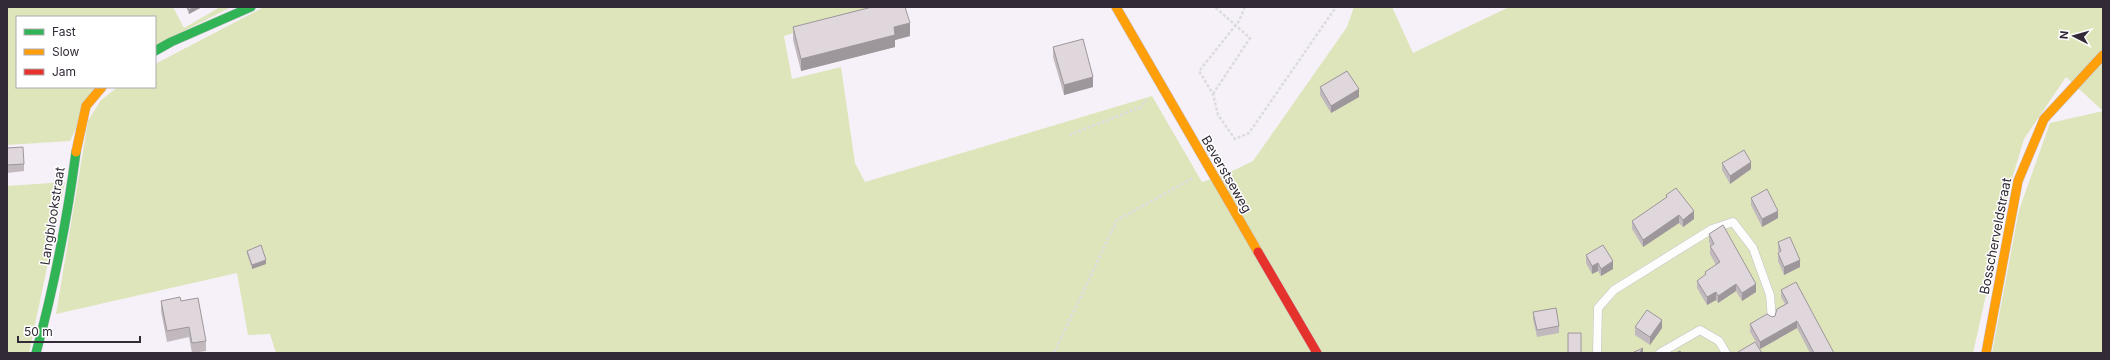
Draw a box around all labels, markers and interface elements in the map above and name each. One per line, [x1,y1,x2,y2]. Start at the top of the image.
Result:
legend [16,16,156,88]
north arrow [2054,16,2094,56]
text: Fast [52,24,76,39]
text: N [2057,30,2071,40]
text: Slow [52,44,80,59]
text: Jam [52,64,76,79]
street label: Beverstseweg [1198,133,1256,215]
street label: Langblookstraat [36,166,68,266]
street label: Bosscherveldstraat [1976,176,2014,296]
scale bar [18,318,140,344]
text: 50 m [24,324,53,339]

